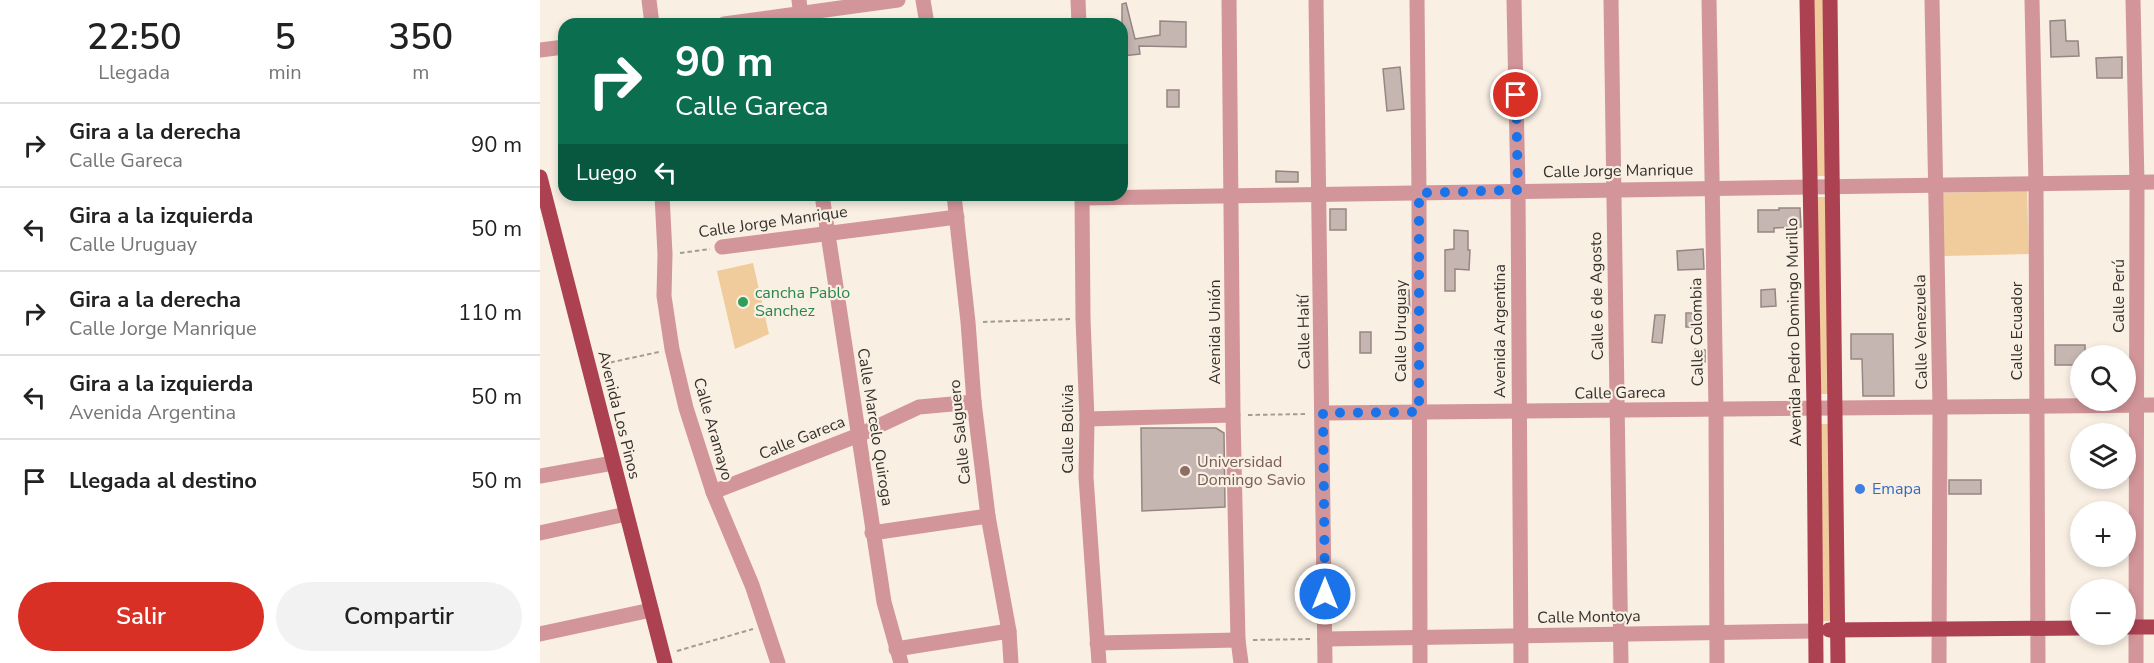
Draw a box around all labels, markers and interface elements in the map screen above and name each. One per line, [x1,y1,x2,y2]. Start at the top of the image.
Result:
text: 22:50 [87,13,182,62]
text: 5 [274,13,296,62]
text: 350 [388,13,453,62]
text: 90 m [675,34,774,91]
icon: right [576,42,654,120]
text: Llegada [98,59,170,86]
text: min [269,59,302,86]
text: m [412,59,429,86]
pin [1490,69,1541,120]
icon: arrive [1499,78,1532,111]
text: Calle Gareca [675,88,829,125]
text: Gira a la derecha [69,117,241,147]
icon: right [18,129,51,162]
text: 90 m [471,130,522,160]
text: Calle Gareca [69,147,183,174]
icon: left [649,156,682,189]
text: Luego [576,158,637,188]
street label: Calle Jorge Manrique [1543,159,1693,183]
text: Gira a la izquierda [69,201,253,231]
street label: Calle Jorge Manrique [697,201,849,243]
icon: left [18,213,51,246]
text: 50 m [471,214,522,244]
street label: Avenida Pedro Domingo Murillo [1781,217,1807,447]
text: Calle Uruguay [69,231,197,258]
street label: Calle 6 de Agosto [1585,231,1609,360]
street label: Calle Perú [2108,259,2130,333]
street label: Avenida Argentina [1489,264,1511,398]
street label: Calle Venezuela [1909,274,1933,390]
street label: Calle Colombia [1685,277,1709,387]
street label: Avenida Unión [1204,279,1226,385]
street label: Calle Uruguay [1390,279,1412,382]
street label: Calle Ecuador [2006,281,2028,381]
place label: cancha Pablo Sanchez [755,282,850,322]
text: Gira a la derecha [69,285,241,315]
street label: Calle Haití [1292,293,1316,370]
marker: cancha Pablo Sanchez [736,295,750,309]
icon: right [18,297,51,330]
text: 110 m [458,298,522,328]
text: Calle Jorge Manrique [69,315,257,342]
map controls [2070,345,2136,645]
button: search [2070,345,2136,411]
street label: Calle Marcelo Quiroga [852,346,898,508]
street label: Avenida Los Pinos [592,349,646,481]
text: Gira a la izquierda [69,369,253,399]
street label: Calle Aramayo [688,375,738,483]
street label: Calle Salguero [944,378,976,486]
icon: left [18,381,51,414]
street label: Calle Gareca [1574,381,1666,405]
text: 50 m [471,382,522,412]
street label: Calle Bolivia [1057,384,1079,474]
text: Avenida Argentina [69,399,236,426]
street label: Calle Gareca [756,411,848,465]
button: layers [2070,423,2136,489]
place label: Universidad Domingo Savio [1197,451,1306,491]
marker: Universidad Domingo Savio [1178,464,1192,478]
icon: arrive [18,465,51,498]
text: Llegada al destino [69,466,257,496]
text: 50 m [471,466,522,496]
place label: Emapa [1872,478,1921,500]
marker: Emapa [1853,482,1867,496]
button: + [2070,501,2136,567]
position arrow [1293,562,1357,626]
button: − [2070,579,2136,645]
button: Salir [18,582,264,651]
button: Compartir [276,582,522,651]
street label: Calle Montoya [1537,605,1641,629]

